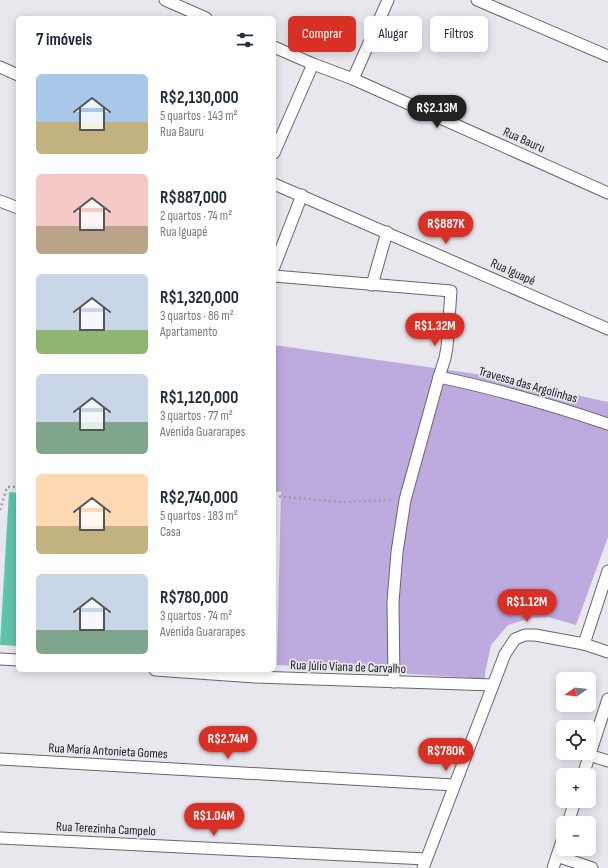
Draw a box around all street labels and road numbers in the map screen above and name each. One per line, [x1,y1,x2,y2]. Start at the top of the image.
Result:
street label: Rua Bauru [501,124,547,156]
street label: Rua Iguapé [488,255,538,289]
street label: Travessa das Argolinhas [477,363,579,407]
street label: Rua Júlio Viana de Carvalho [290,657,406,677]
street label: Rua Maria Antonieta Gomes [48,740,168,762]
street label: Rua Terezinha Campelo [56,818,156,840]

